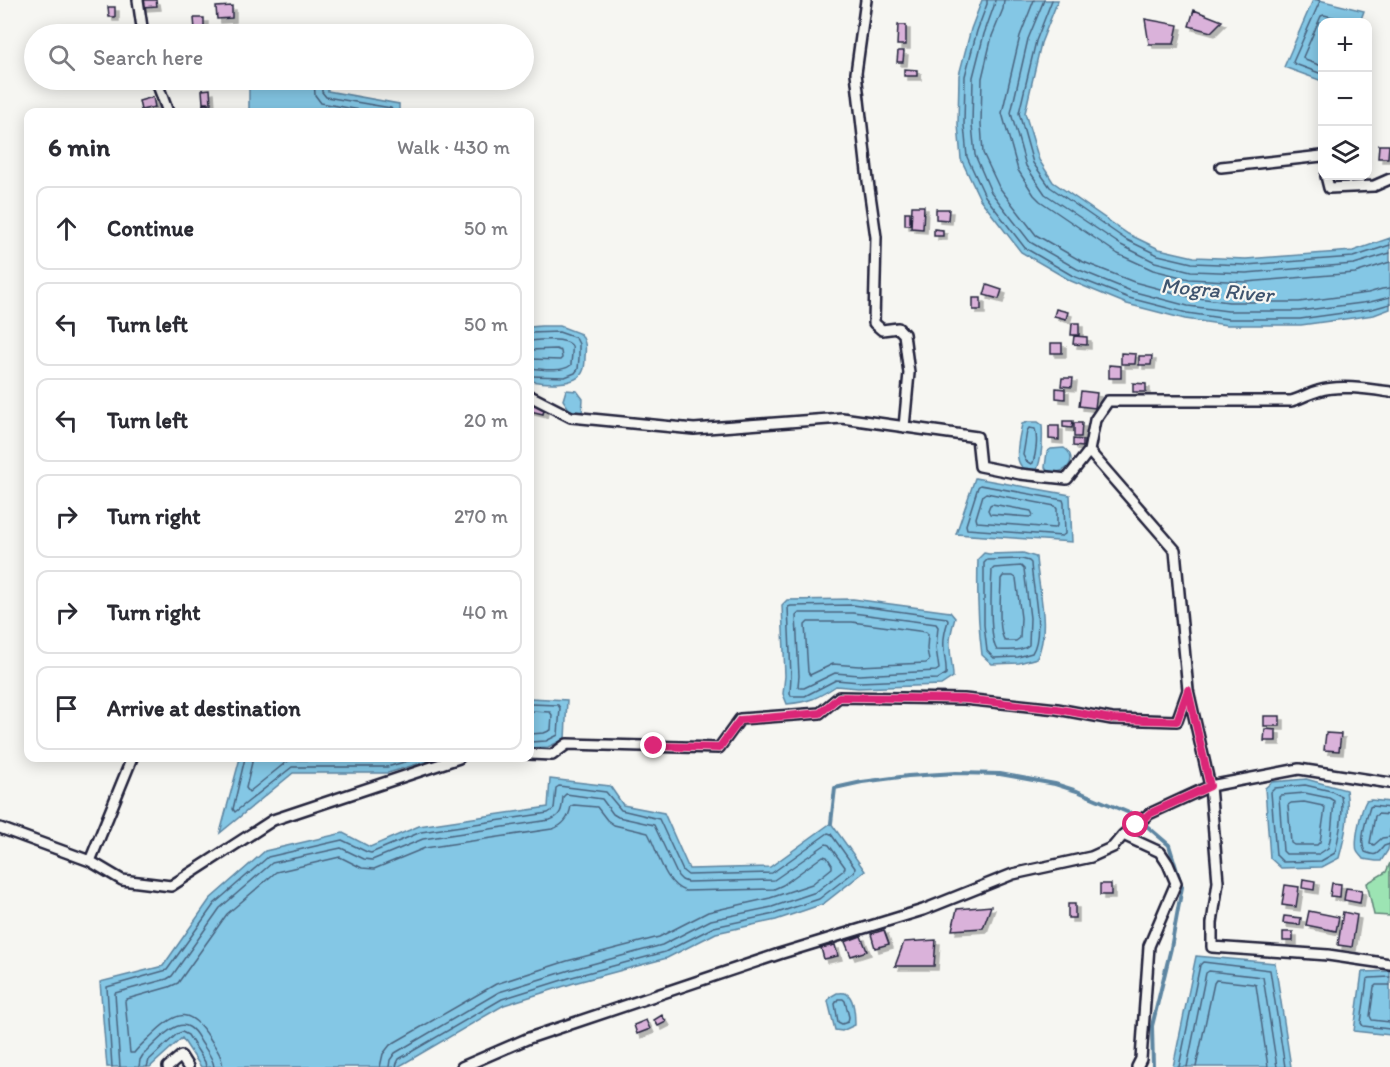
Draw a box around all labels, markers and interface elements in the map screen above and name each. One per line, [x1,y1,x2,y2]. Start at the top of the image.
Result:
map controls [1318,18,1372,180]
button: + [1318,18,1372,72]
search box [24,24,534,90]
icon: search [45,41,78,74]
text: Search here [93,44,203,71]
button: − [1318,72,1372,126]
button: layers [1318,126,1372,180]
text: 6 min [48,131,110,163]
text: Walk · 430 m [397,135,510,159]
icon: ahead [50,212,83,245]
text: Continue [107,215,194,242]
text: 50 m [464,216,508,240]
water label: Mogra River [1160,272,1276,309]
icon: left [50,308,83,341]
text: Turn left [107,311,188,338]
text: 50 m [464,312,508,336]
icon: left [50,404,83,437]
text: Turn left [107,407,188,434]
text: 20 m [464,408,508,432]
icon: right [50,500,83,533]
text: Turn right [107,503,201,530]
text: 270 m [454,504,508,528]
icon: right [50,596,83,629]
text: Turn right [107,599,201,626]
text: 40 m [462,600,508,624]
icon: arrive [50,692,83,725]
text: Arrive at destination [107,695,301,722]
route end [640,732,666,758]
route start [1122,811,1148,837]

